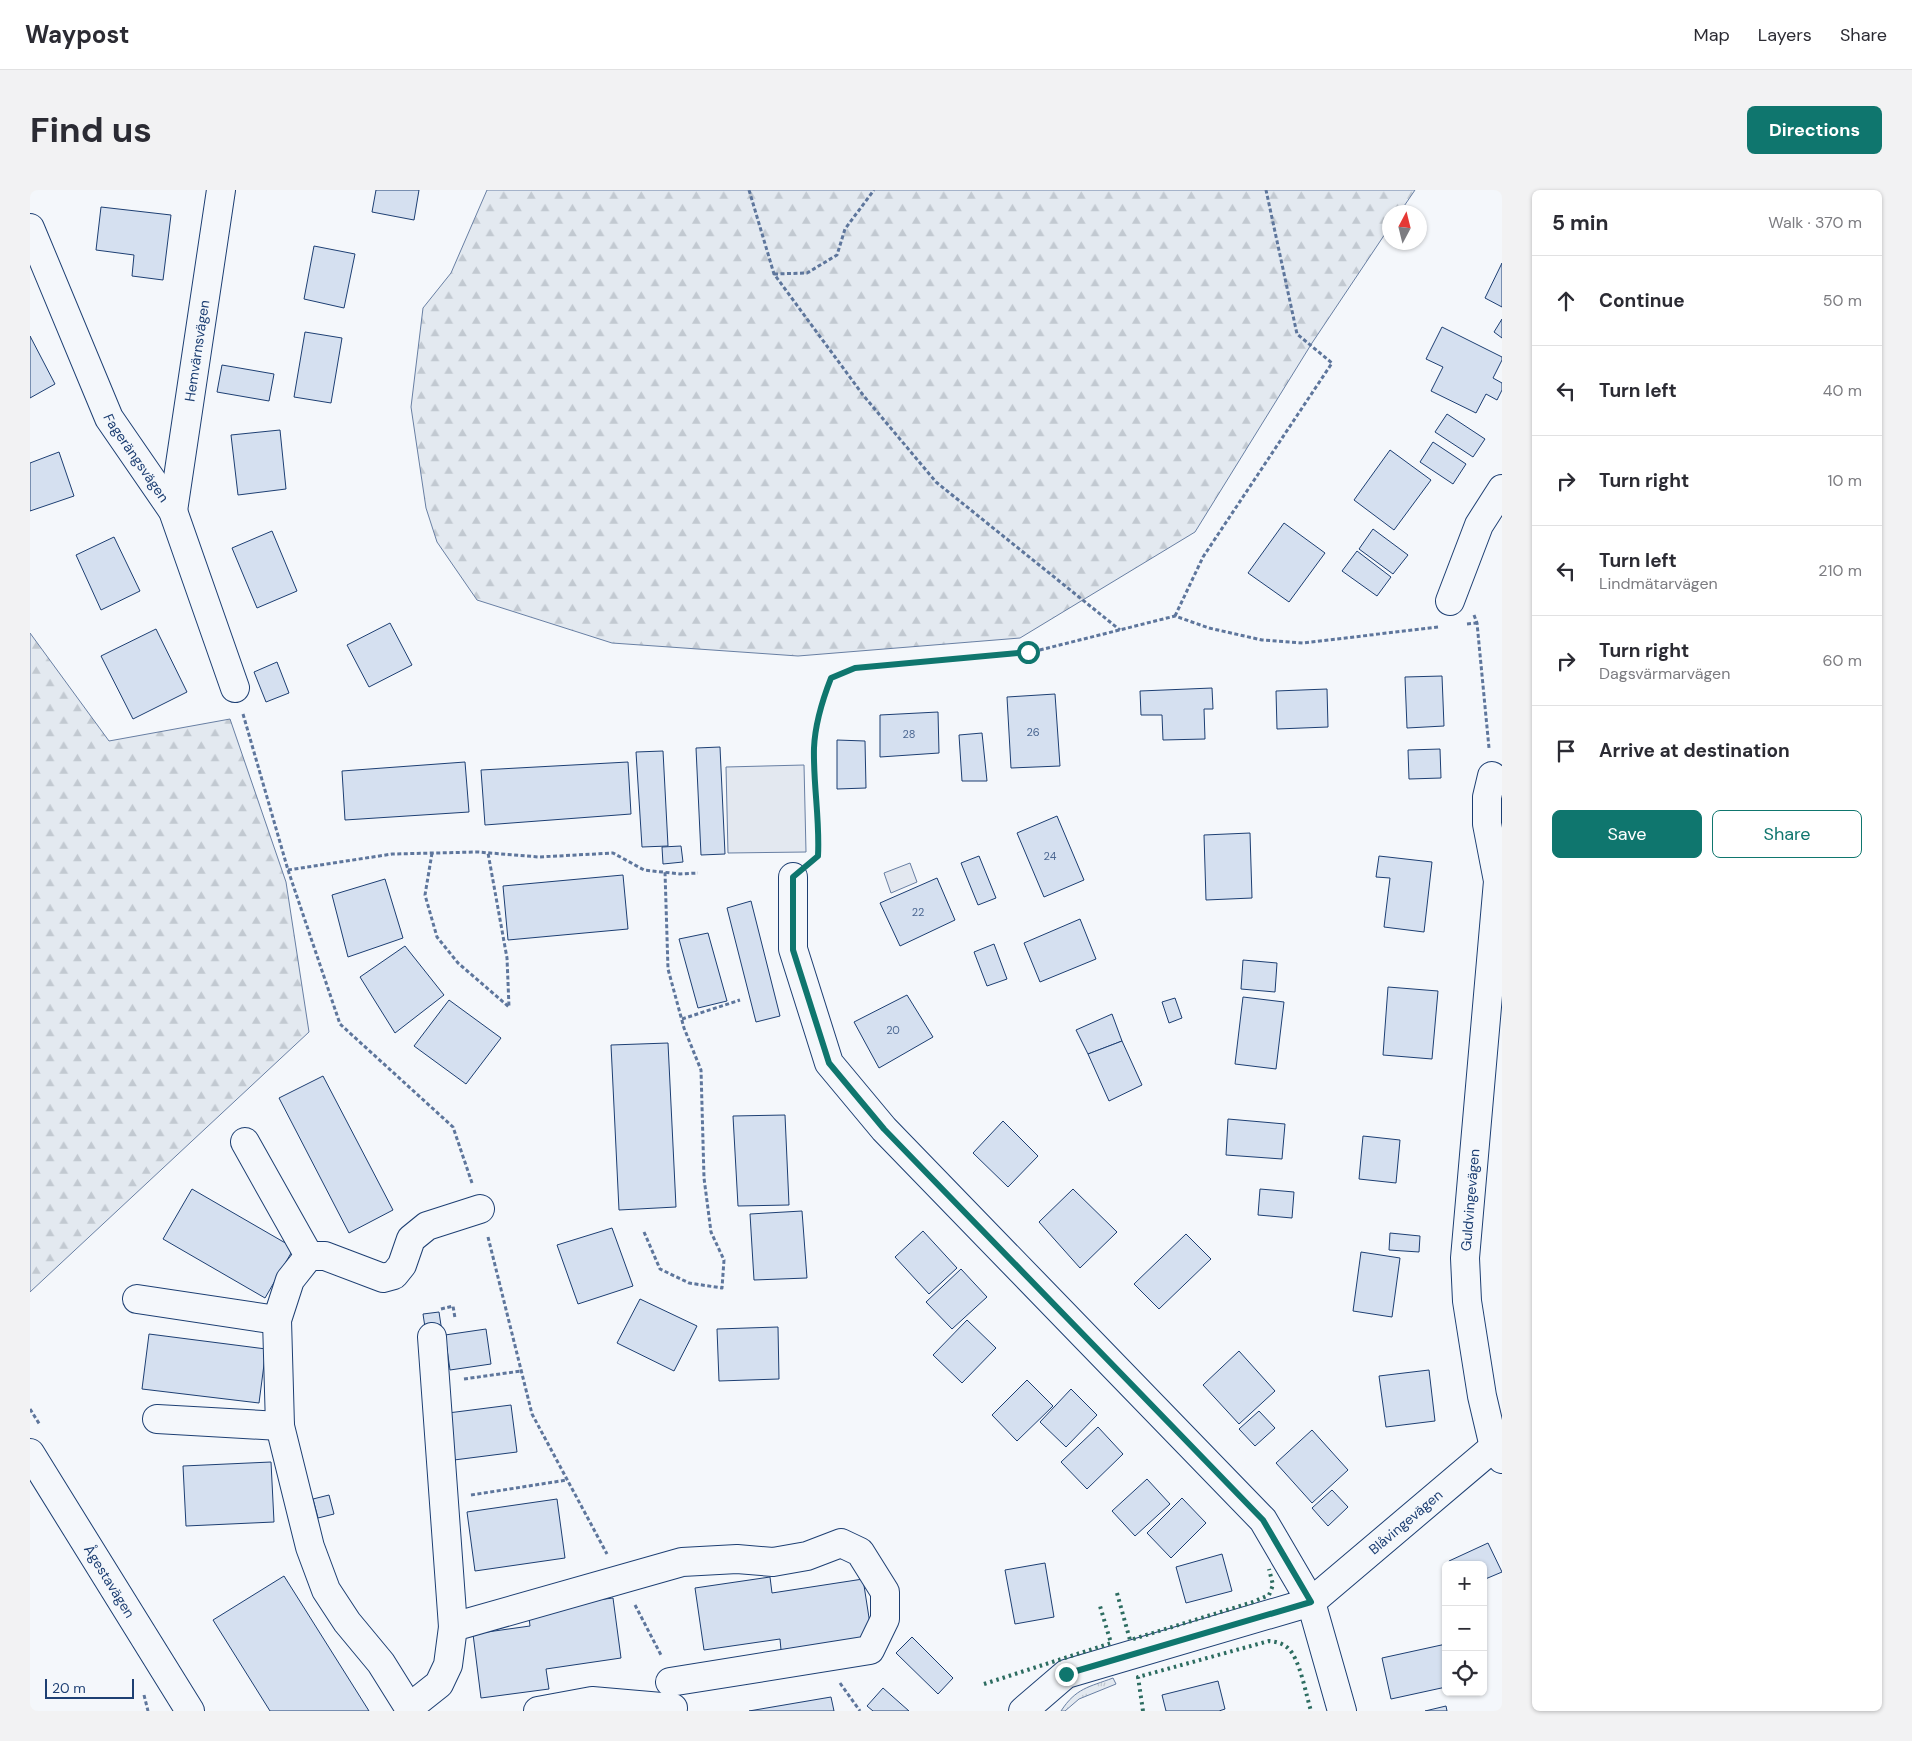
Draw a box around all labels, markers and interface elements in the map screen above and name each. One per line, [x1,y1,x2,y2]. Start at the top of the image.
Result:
text: Waypost [25,19,129,50]
text: Map [1694,23,1730,47]
text: Layers [1758,23,1812,47]
text: Share [1840,23,1887,47]
button: Directions [1747,106,1882,154]
text: Find us [30,107,152,153]
north arrow [1382,205,1427,250]
text: 5 min [1552,209,1608,237]
text: Walk · 370 m [1768,212,1862,233]
icon: ahead [1552,287,1580,315]
text: Continue [1599,288,1685,313]
text: 50 m [1823,290,1862,311]
street label: Hemvärnsvägen [180,299,213,403]
icon: left [1552,377,1580,405]
text: Turn left [1599,378,1677,403]
text: 40 m [1823,380,1862,401]
street label: Fagerängsvägen [99,411,173,506]
icon: right [1552,467,1580,495]
text: Turn right [1599,468,1689,493]
text: 10 m [1828,470,1862,491]
text: Turn left [1599,548,1677,573]
icon: left [1552,557,1580,585]
text: 210 m [1818,560,1862,581]
text: Lindmätarvägen [1599,573,1718,594]
text: Turn right [1599,638,1689,663]
route start [1017,641,1040,664]
icon: right [1552,647,1580,675]
text: 60 m [1822,650,1862,671]
text: Dagsvärmarvägen [1599,663,1730,684]
house number: 26 [1026,725,1040,739]
house number: 28 [903,727,915,741]
icon: arrive [1552,737,1580,765]
text: Arrive at destination [1599,738,1790,763]
button: Save [1552,810,1702,858]
button: Share [1712,810,1862,858]
house number: 24 [1044,849,1057,863]
house number: 22 [912,905,924,919]
house number: 20 [886,1023,900,1037]
street label: Guldvingevägen [1457,1148,1483,1252]
street label: Blåvingevägen [1365,1486,1446,1558]
street label: Ågestavägen [80,1541,139,1621]
map controls [1442,1561,1487,1696]
button: + [1442,1561,1487,1606]
button: − [1442,1606,1487,1651]
button: locate [1442,1651,1487,1696]
route end [1055,1663,1078,1686]
scale bar [45,1676,134,1699]
text: 20 m [52,1679,86,1697]

